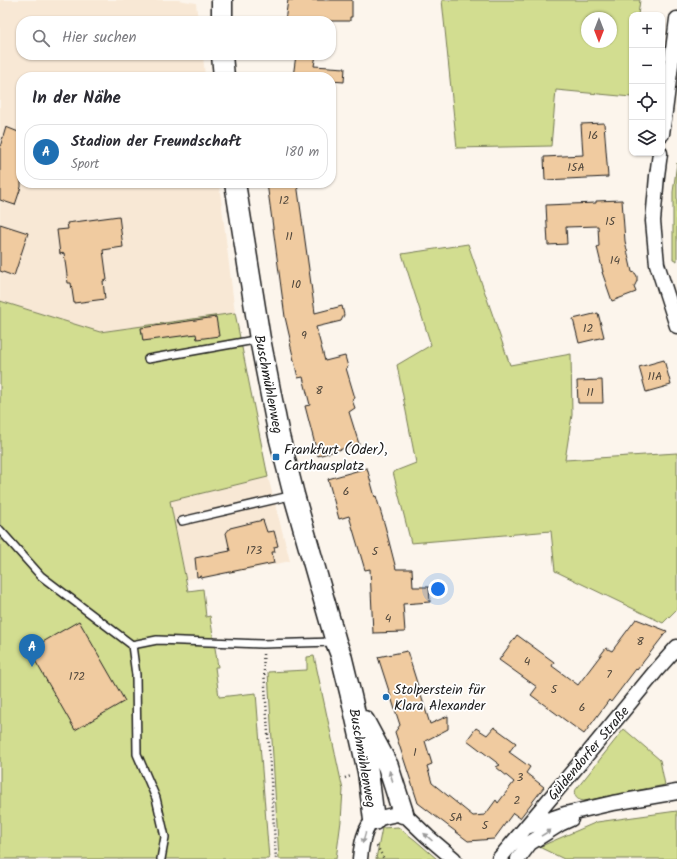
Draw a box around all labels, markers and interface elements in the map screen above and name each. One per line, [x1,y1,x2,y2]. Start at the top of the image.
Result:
north arrow [581,12,617,48]
map controls [629,12,665,156]
button: + [629,12,665,48]
search box [16,16,336,60]
text: Hier suchen [62,26,136,50]
icon: search [30,27,52,49]
button: − [629,48,665,84]
button: locate [629,84,665,120]
text: In der Nähe [32,85,121,112]
button: layers [629,120,665,156]
house number: 16 [588,126,598,145]
text: Stadion der Freundschaft [71,130,242,154]
text: A [42,142,50,163]
text: 180 m [285,142,319,163]
text: Sport [71,154,99,175]
house number: 15A [567,158,585,177]
house number: 12 [279,191,289,210]
house number: 15 [605,212,617,231]
house number: 11 [285,227,293,246]
house number: 14 [610,251,621,270]
house number: 10 [291,275,301,294]
house number: 12 [583,319,593,338]
house number: 9 [301,326,307,345]
street label: Buschmühlenweg [248,333,288,436]
house number: 11A [648,367,662,386]
house number: 8 [315,381,323,400]
house number: 11 [586,383,594,402]
place label: Frankfurt (Oder), Carthausplatz [284,439,388,477]
marker: Frankfurt (Oder), Carthausplatz [271,452,281,462]
house number: 6 [343,482,349,501]
house number: 173 [246,541,262,560]
house number: 5 [372,542,380,561]
your location [428,579,448,599]
house number: 4 [385,609,392,628]
house number: 8 [636,632,644,651]
pin: A [19,634,45,667]
house number: 4 [524,652,531,671]
house number: 7 [606,665,612,684]
house number: 172 [69,667,85,686]
place label: Stolperstein für Klara Alexander [394,679,487,717]
house number: 5 [551,680,559,699]
marker: Stolperstein für Klara Alexander [381,692,391,702]
house number: 6 [579,698,585,717]
street label: Güldendorfer Straße [542,701,635,806]
street label: Buschmühlenweg [342,707,382,809]
house number: 1 [413,743,417,762]
house number: 3 [517,768,524,787]
one-way arrow [388,770,394,782]
house number: 2 [514,791,521,810]
house number: 5A [449,808,463,827]
house number: 5 [482,816,490,835]
one-way arrow [541,829,551,837]
one-way arrow [423,832,433,841]
one-way arrow [361,833,367,845]

